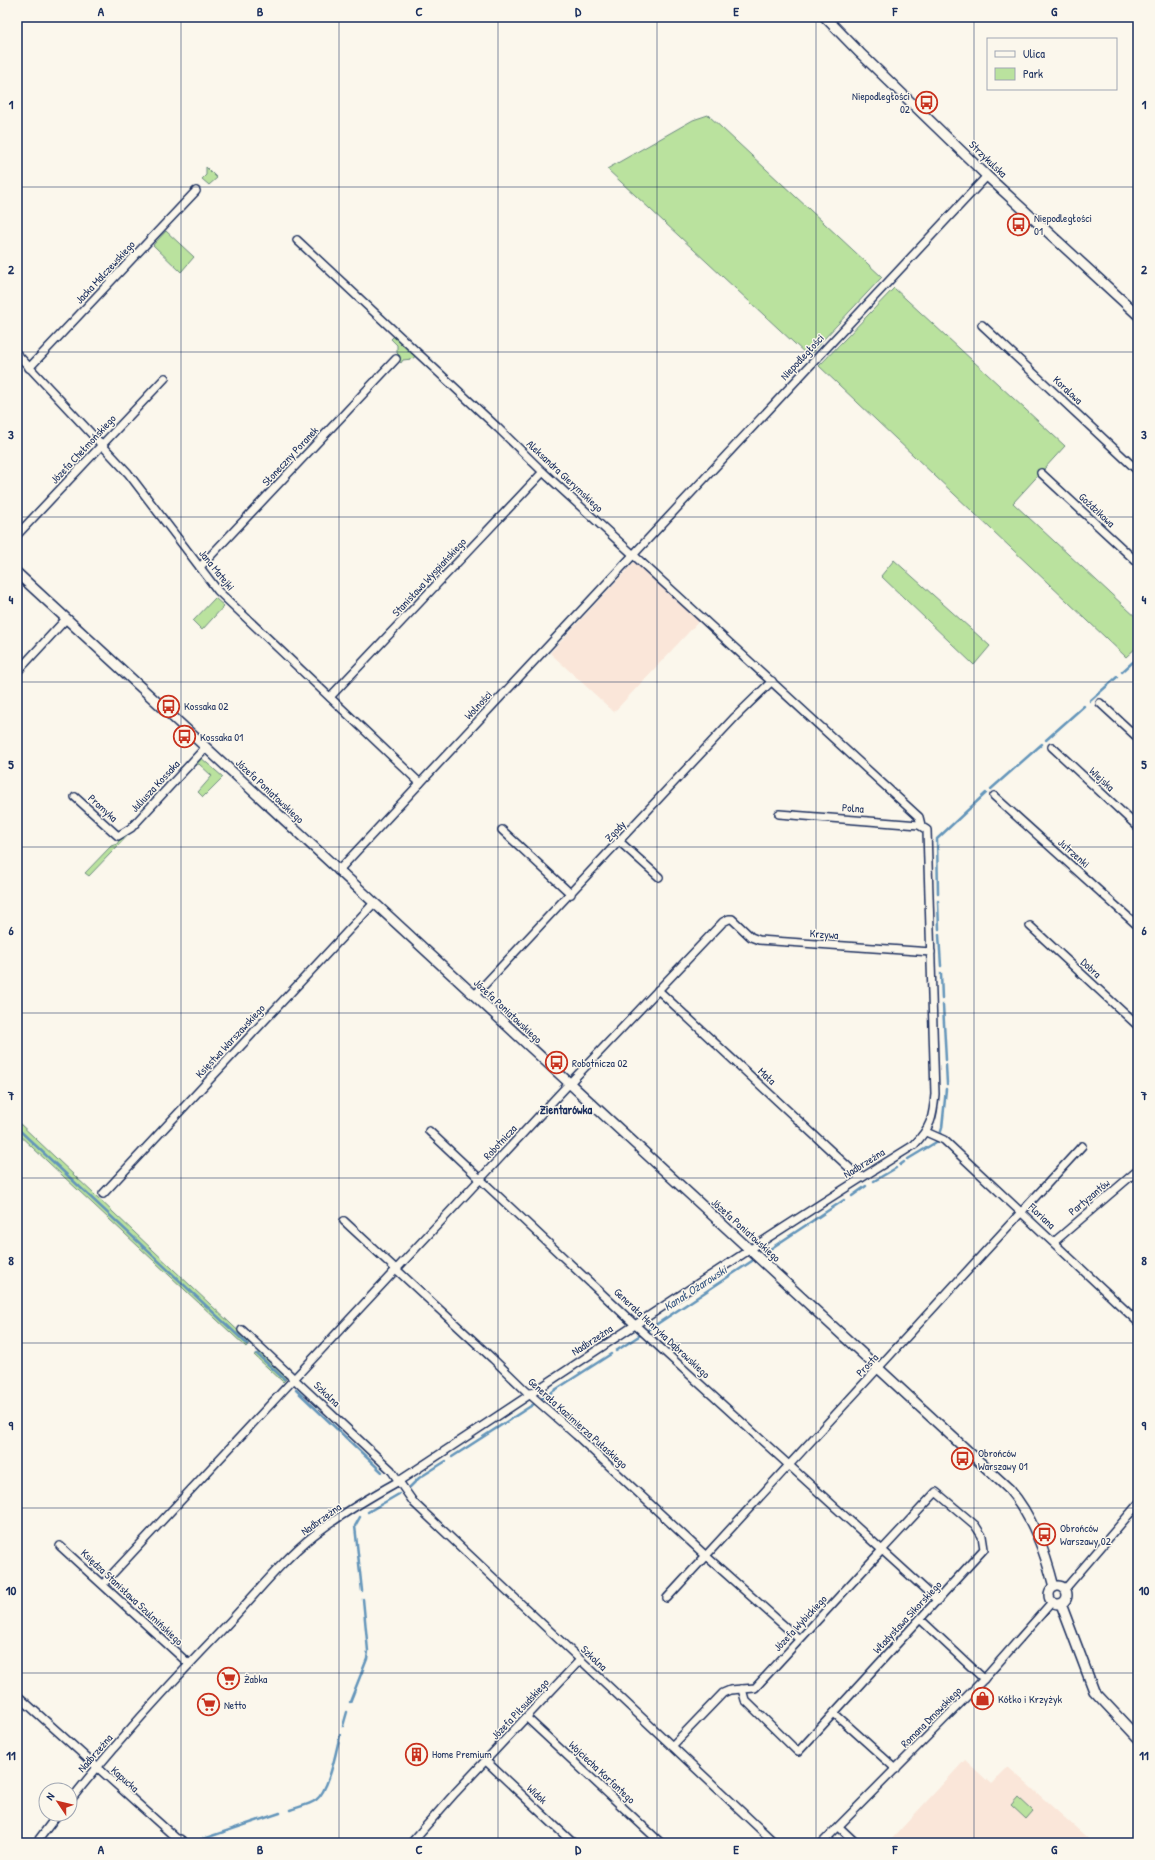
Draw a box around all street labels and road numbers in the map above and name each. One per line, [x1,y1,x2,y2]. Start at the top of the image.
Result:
street label: Strzykulska [966,137,1010,181]
street label: Jacka Malczewskiego [72,237,138,306]
street label: Niepodległości [777,331,827,383]
street label: Koralowa [1050,373,1086,408]
street label: Józefa Chełmońskiego [47,411,119,486]
street label: Słoneczny Poranek [259,423,321,489]
street label: Aleksandra Gierymskiego [524,437,607,515]
street label: Goździkowa [1076,490,1118,531]
street label: Stanisława Wyspiańskiego [389,534,469,619]
street label: Jana Matejki [196,547,238,593]
street label: Wolności [461,688,495,722]
street label: Józefa Poniatowskiego [233,756,307,827]
street label: Juliusza Kossaka [127,757,183,815]
street label: Wiejska [1087,764,1118,795]
street label: Promyka [85,791,121,825]
street label: Polna [842,800,865,816]
street label: Zgody [602,817,628,844]
street label: Jutrzenki [1055,835,1093,871]
street label: Krzywa [809,926,840,942]
street label: Dobra [1078,955,1105,981]
street label: Józefa Poniatowskiego [471,976,545,1047]
street label: Księstwa Warszawskiego [192,1001,268,1081]
street label: Mała [755,1064,779,1088]
street label: Robotnicza [480,1121,520,1162]
street label: Nadbrzeżna [841,1144,888,1181]
street label: Partyzantów [1066,1176,1112,1218]
street label: Józefa Poniatowskiego [709,1195,784,1265]
street label: Floriana [1025,1199,1059,1232]
street label: Generała Henryka Dąbrowskiego [611,1285,713,1382]
street label: Nadbrzeżna [569,1321,616,1358]
street label: Prosta [853,1350,882,1379]
street label: Generała Kazimierza Pułaskiego [525,1375,631,1472]
street label: Szkolna [311,1378,344,1410]
street label: Nadbrzeżna [298,1499,344,1538]
street label: Księdza Stanisława Szulmińskiego [78,1546,187,1648]
street label: Władysława Sikorskiego [870,1577,945,1656]
street label: Józefa Wybickiego [770,1592,830,1654]
street label: Szkolna [578,1642,611,1674]
street label: Józefa Piłsudskiego [488,1675,552,1742]
street label: Romana Dmowskiego [898,1683,965,1750]
street label: Nadbrzeżna [75,1730,116,1775]
street label: Wojciecha Korfantego [566,1738,639,1807]
street label: Kapucka [108,1763,142,1795]
street label: Widok [524,1781,550,1807]

